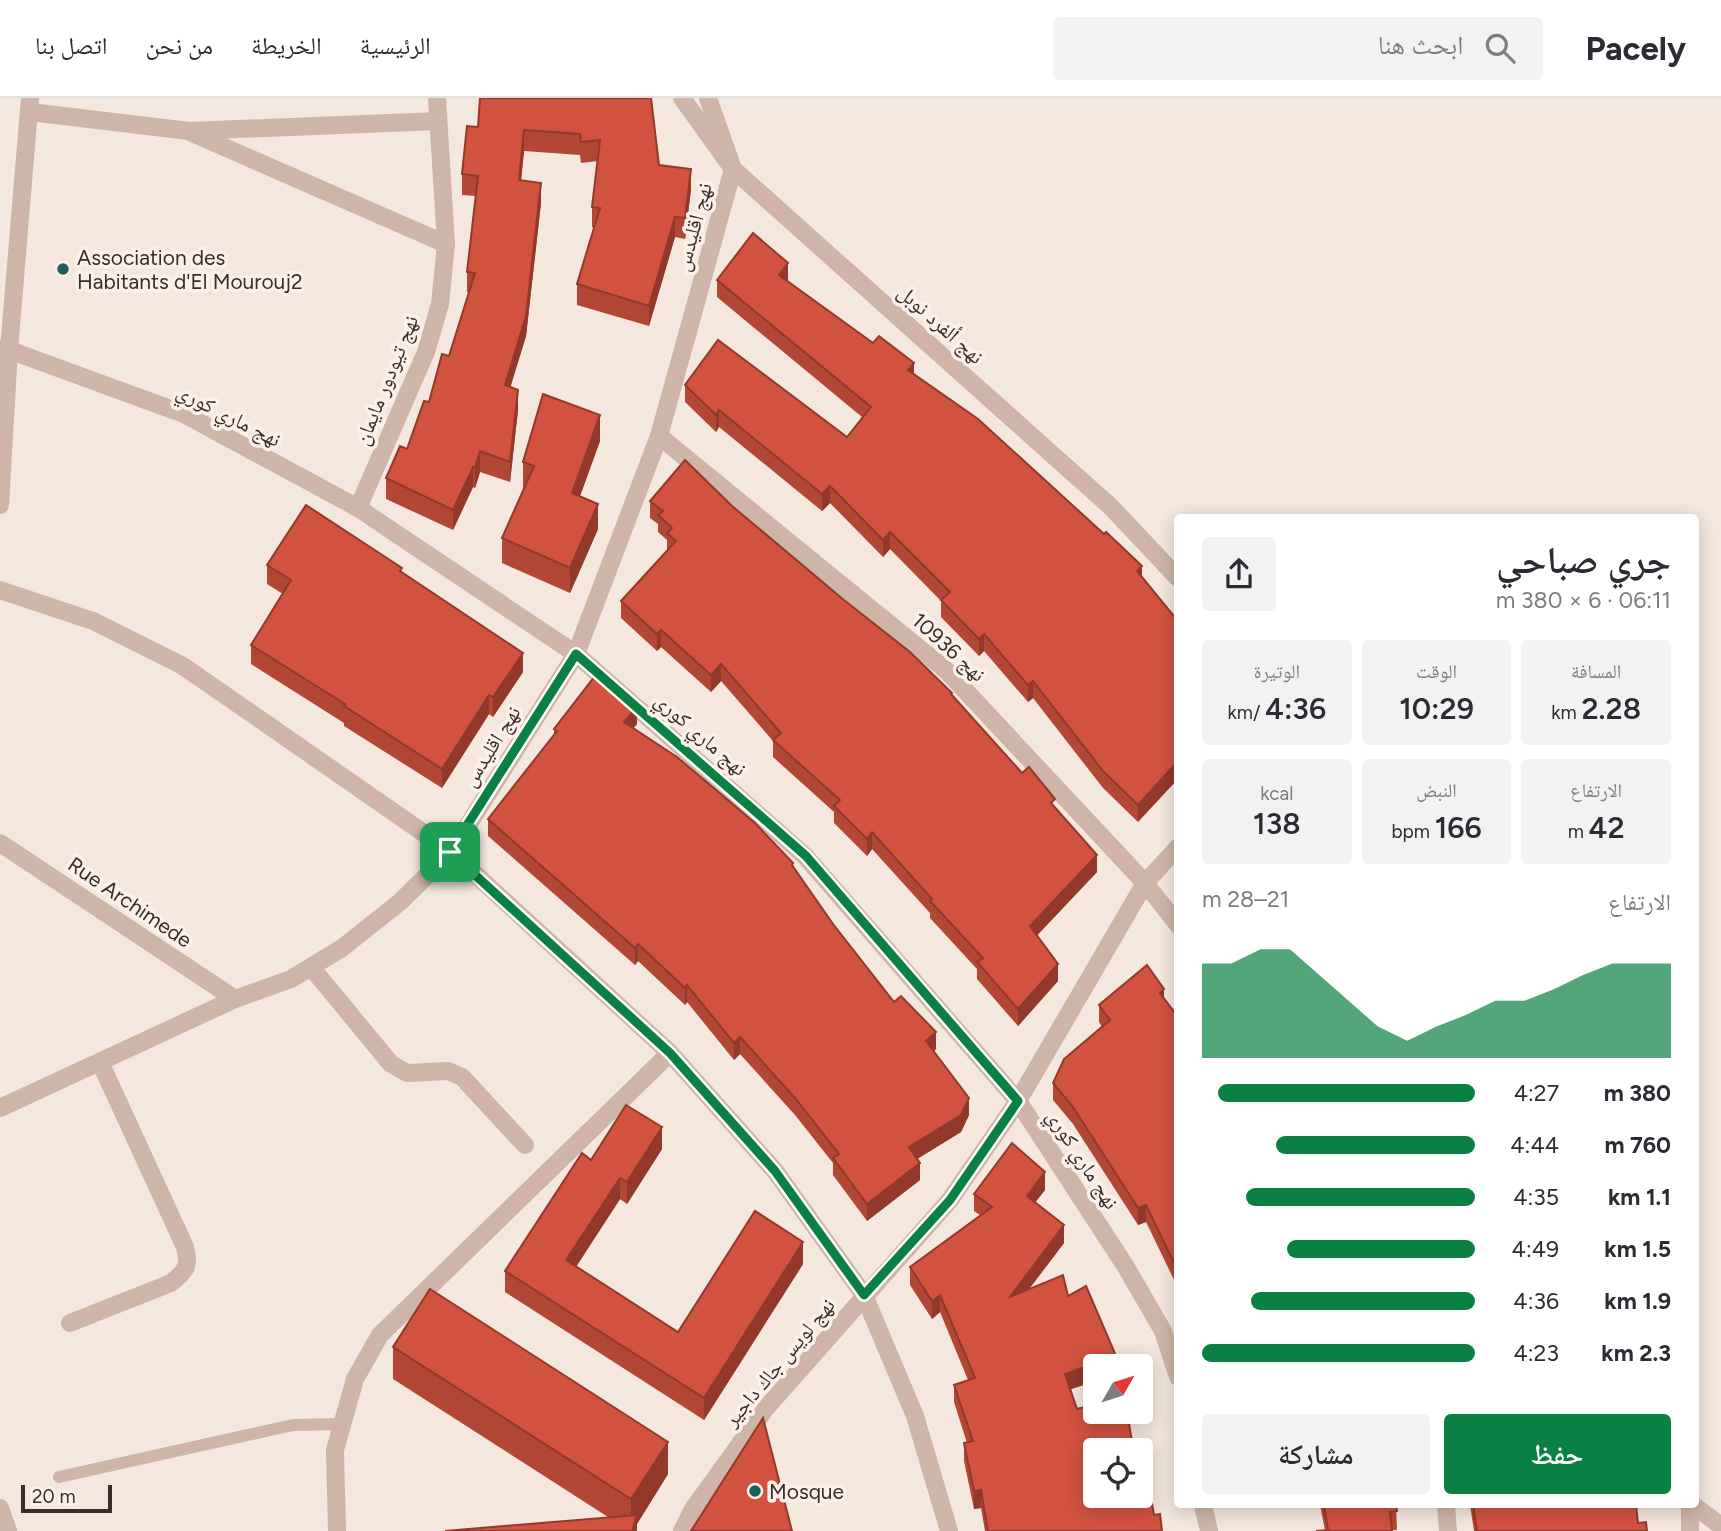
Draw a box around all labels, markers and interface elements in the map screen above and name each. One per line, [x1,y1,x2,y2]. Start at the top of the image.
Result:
search box [1053,17,1543,80]
text: ابحث هنا [1378,29,1463,61]
icon: search [1481,29,1519,67]
text: Pacely [1585,29,1686,68]
text: اتصل بنا [35,31,107,60]
text: من نحن [145,31,213,60]
text: الخريطة [251,31,322,60]
text: الرئيسية [360,31,431,60]
street label: نهج اقليدس [669,180,718,274]
place label: Association des Habitants d'El Mourouj2 [77,245,303,294]
marker: Association des Habitants d'El Mourouj2 [55,261,71,277]
street label: نهج ألفرد نوبل [892,279,989,370]
street label: نهج تيودور مايمان [349,311,424,449]
street label: نهج ماري كوري [171,378,285,456]
button: share [1202,537,1276,611]
text: جري صباحي [1496,537,1671,583]
text: 06:11 · 6 × 380 m [1496,586,1671,614]
street label: نهج 10936 [906,608,991,687]
text: الوتيرة [1254,660,1300,683]
text: الوقت [1416,660,1457,683]
text: المسافة [1571,660,1621,683]
street label: نهج ماري كوري [647,687,752,784]
text: 4:36 [1265,690,1326,727]
text: 10:29 [1399,690,1474,727]
text: 2.28 [1581,690,1641,727]
street label: نهج اقليدس [456,701,526,792]
text: /km [1228,701,1265,724]
text: km [1551,701,1581,724]
text: النبض [1416,779,1457,802]
text: الارتفاع [1570,779,1622,802]
text: kcal [1260,782,1293,805]
text: 138 [1253,805,1301,842]
text: 166 [1435,809,1482,846]
text: 42 [1589,809,1625,846]
text: bpm [1391,820,1435,843]
text: m [1568,820,1589,843]
pin [420,822,480,882]
icon: arrive [431,833,469,871]
street label: Rue Archimede [63,851,197,953]
text: 21–28 m [1202,885,1289,913]
text: الارتفاع [1608,888,1671,916]
text: 4:27 [1514,1079,1559,1107]
text: 380 m [1604,1079,1671,1107]
street label: نهج ماري كوري [1038,1104,1124,1216]
text: 4:44 [1510,1131,1559,1159]
text: 760 m [1604,1131,1671,1159]
text: 4:35 [1513,1183,1559,1211]
text: 1.1 km [1608,1183,1671,1211]
text: 4:49 [1512,1235,1559,1263]
text: 1.5 km [1604,1235,1671,1263]
text: 4:36 [1513,1287,1559,1315]
text: 1.9 km [1604,1287,1671,1315]
street label: نهج لويس جاك داجير [717,1293,841,1433]
text: 4:23 [1514,1339,1559,1367]
text: 2.3 km [1601,1339,1671,1367]
north arrow [1083,1354,1153,1424]
map controls [1083,1354,1153,1508]
button: مشاركة [1202,1414,1430,1494]
button: حفظ [1444,1414,1671,1494]
button: locate [1083,1438,1153,1508]
place label: Mosque [769,1479,844,1504]
scale bar [21,1482,112,1514]
marker: Mosque [747,1483,763,1499]
text: 20 m [32,1485,76,1508]

